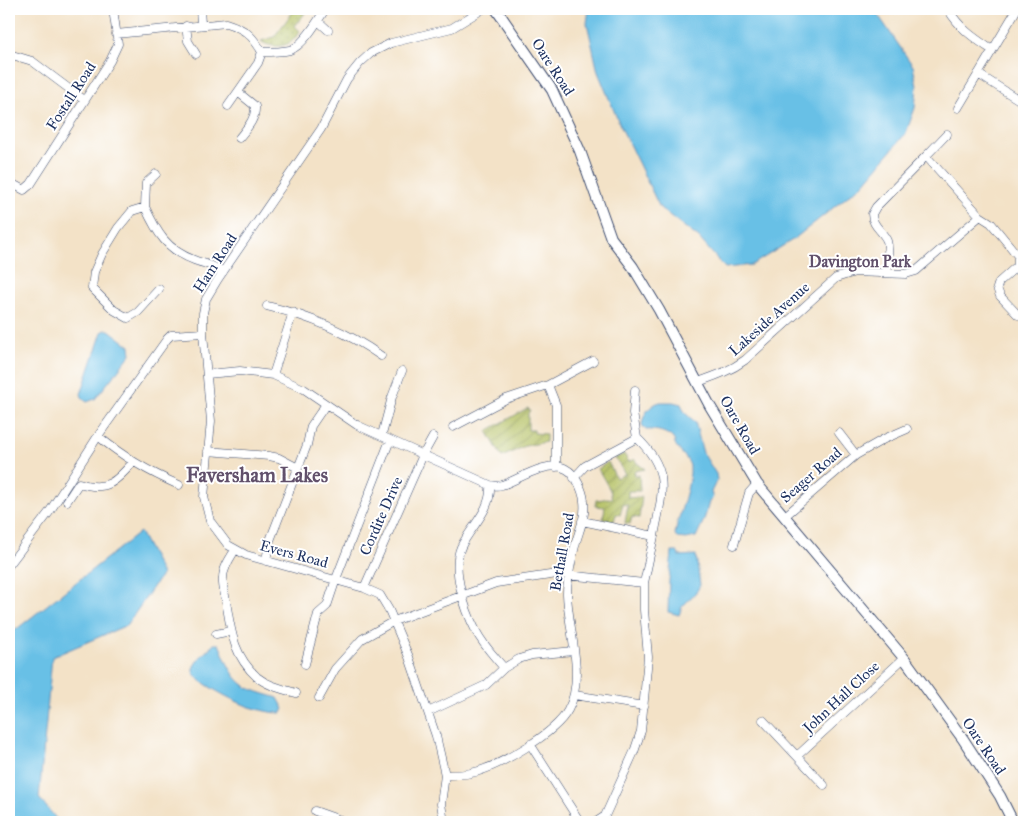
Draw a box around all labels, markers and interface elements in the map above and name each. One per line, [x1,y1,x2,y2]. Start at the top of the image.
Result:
street label: Oare Road [528,35,578,99]
street label: Fostall Road [42,58,100,133]
street label: Ham Road [189,230,241,296]
district label: Davington Park [809,252,912,272]
street label: Lakeside Avenue [725,278,813,360]
street label: Oare Road [716,392,764,458]
street label: Seager Road [777,443,846,506]
district label: Faversham Lakes [186,463,329,487]
street label: Cordite Drive [356,474,406,558]
street label: Bethall Road [546,511,578,593]
street label: Evers Road [258,536,331,572]
street label: John Hall Close [798,657,883,739]
street label: Oare Road [958,714,1010,778]

